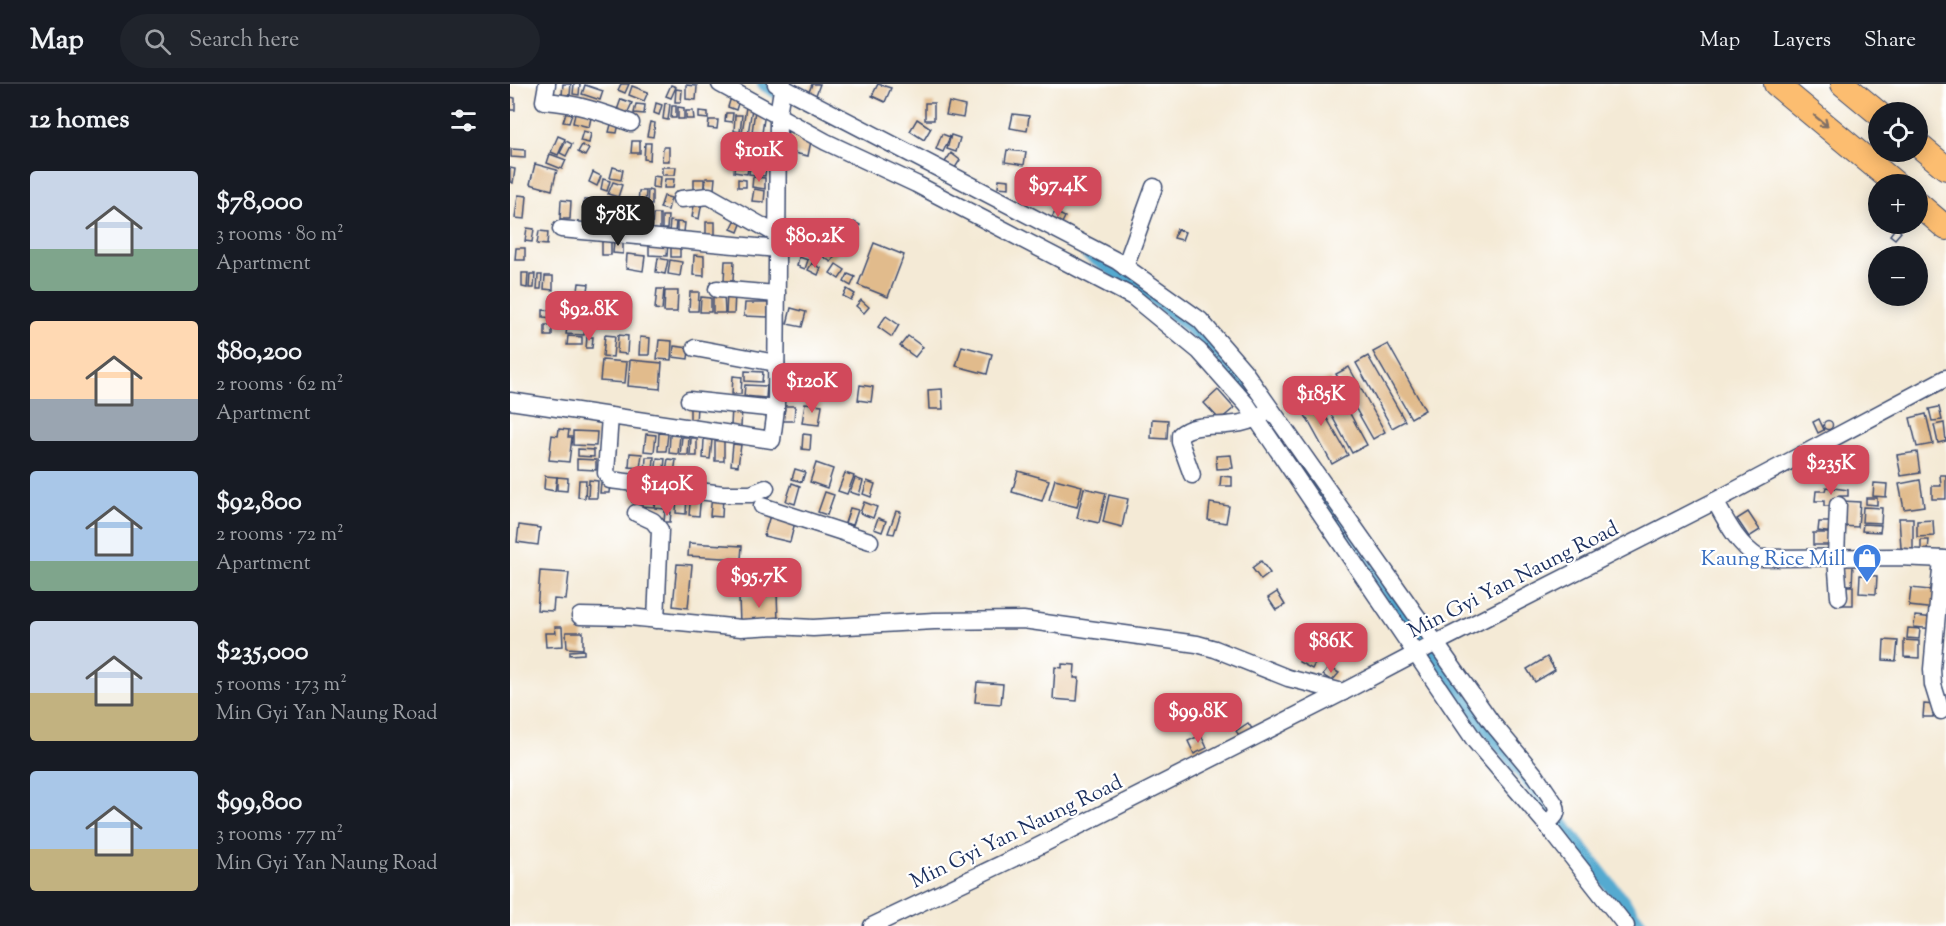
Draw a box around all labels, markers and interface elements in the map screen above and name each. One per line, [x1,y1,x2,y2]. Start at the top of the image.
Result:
search box [120,14,540,68]
text: Map [30,21,84,61]
icon: search [141,25,174,58]
text: Search here [189,25,299,57]
text: Map [1700,26,1740,56]
text: Layers [1773,26,1831,56]
text: Share [1864,26,1916,56]
text: 12 homes [30,102,129,139]
map controls [1868,102,1928,306]
button: locate [1868,102,1928,162]
icon: filters [447,104,480,137]
one-way arrow [1813,114,1828,128]
pin: $101K [717,132,801,183]
text: $101K [735,137,783,166]
pin: $97.4K [1009,167,1107,218]
text: $97.4K [1028,172,1088,201]
button: + [1868,174,1928,234]
text: $78,000 [216,184,303,221]
icon: home [78,195,150,267]
pin: $78K [582,196,654,247]
text: $78K [595,201,641,230]
pin: $80.2K [766,218,864,269]
text: 3 rooms · 80 m² [216,221,344,250]
text: $80.2K [785,223,845,252]
button: − [1868,246,1928,306]
text: Apartment [216,250,311,279]
pin: $92.8K [540,291,638,342]
text: $92.8K [559,296,619,325]
text: $80,200 [216,334,302,371]
icon: home [78,345,150,417]
pin: $120K [770,363,854,414]
text: $120K [786,368,838,397]
text: 2 rooms · 62 m² [216,371,344,400]
pin: $185K [1279,376,1363,427]
text: $185K [1297,381,1345,410]
text: Apartment [216,400,311,429]
pin: $235K [1789,445,1873,496]
text: $235K [1806,450,1856,479]
pin: $140K [625,466,709,517]
text: $140K [641,471,693,500]
text: $92,800 [216,484,302,521]
icon: home [78,495,150,567]
street label: Min Gyi Yan Naung Road [1403,515,1624,647]
text: 2 rooms · 72 m² [216,521,344,550]
shop icon: Kaung Rice Mill [1851,542,1883,584]
place label: Kaung Rice Mill [1701,545,1846,575]
text: Apartment [216,550,311,579]
pin: $95.7K [710,558,808,609]
text: $95.7K [731,563,787,592]
pin: $86K [1295,623,1367,674]
text: $86K [1308,628,1354,657]
text: $235,000 [216,634,308,671]
icon: home [78,645,150,717]
text: 5 rooms · 173 m² [216,671,347,700]
pin: $99.8K [1149,693,1247,744]
text: $99.8K [1168,698,1228,727]
text: Min Gyi Yan Naung Road [216,700,438,729]
street label: Min Gyi Yan Naung Road [906,768,1128,897]
text: $99,800 [216,784,302,821]
icon: home [78,795,150,867]
text: 3 rooms · 77 m² [216,821,343,850]
text: Min Gyi Yan Naung Road [216,850,438,879]

